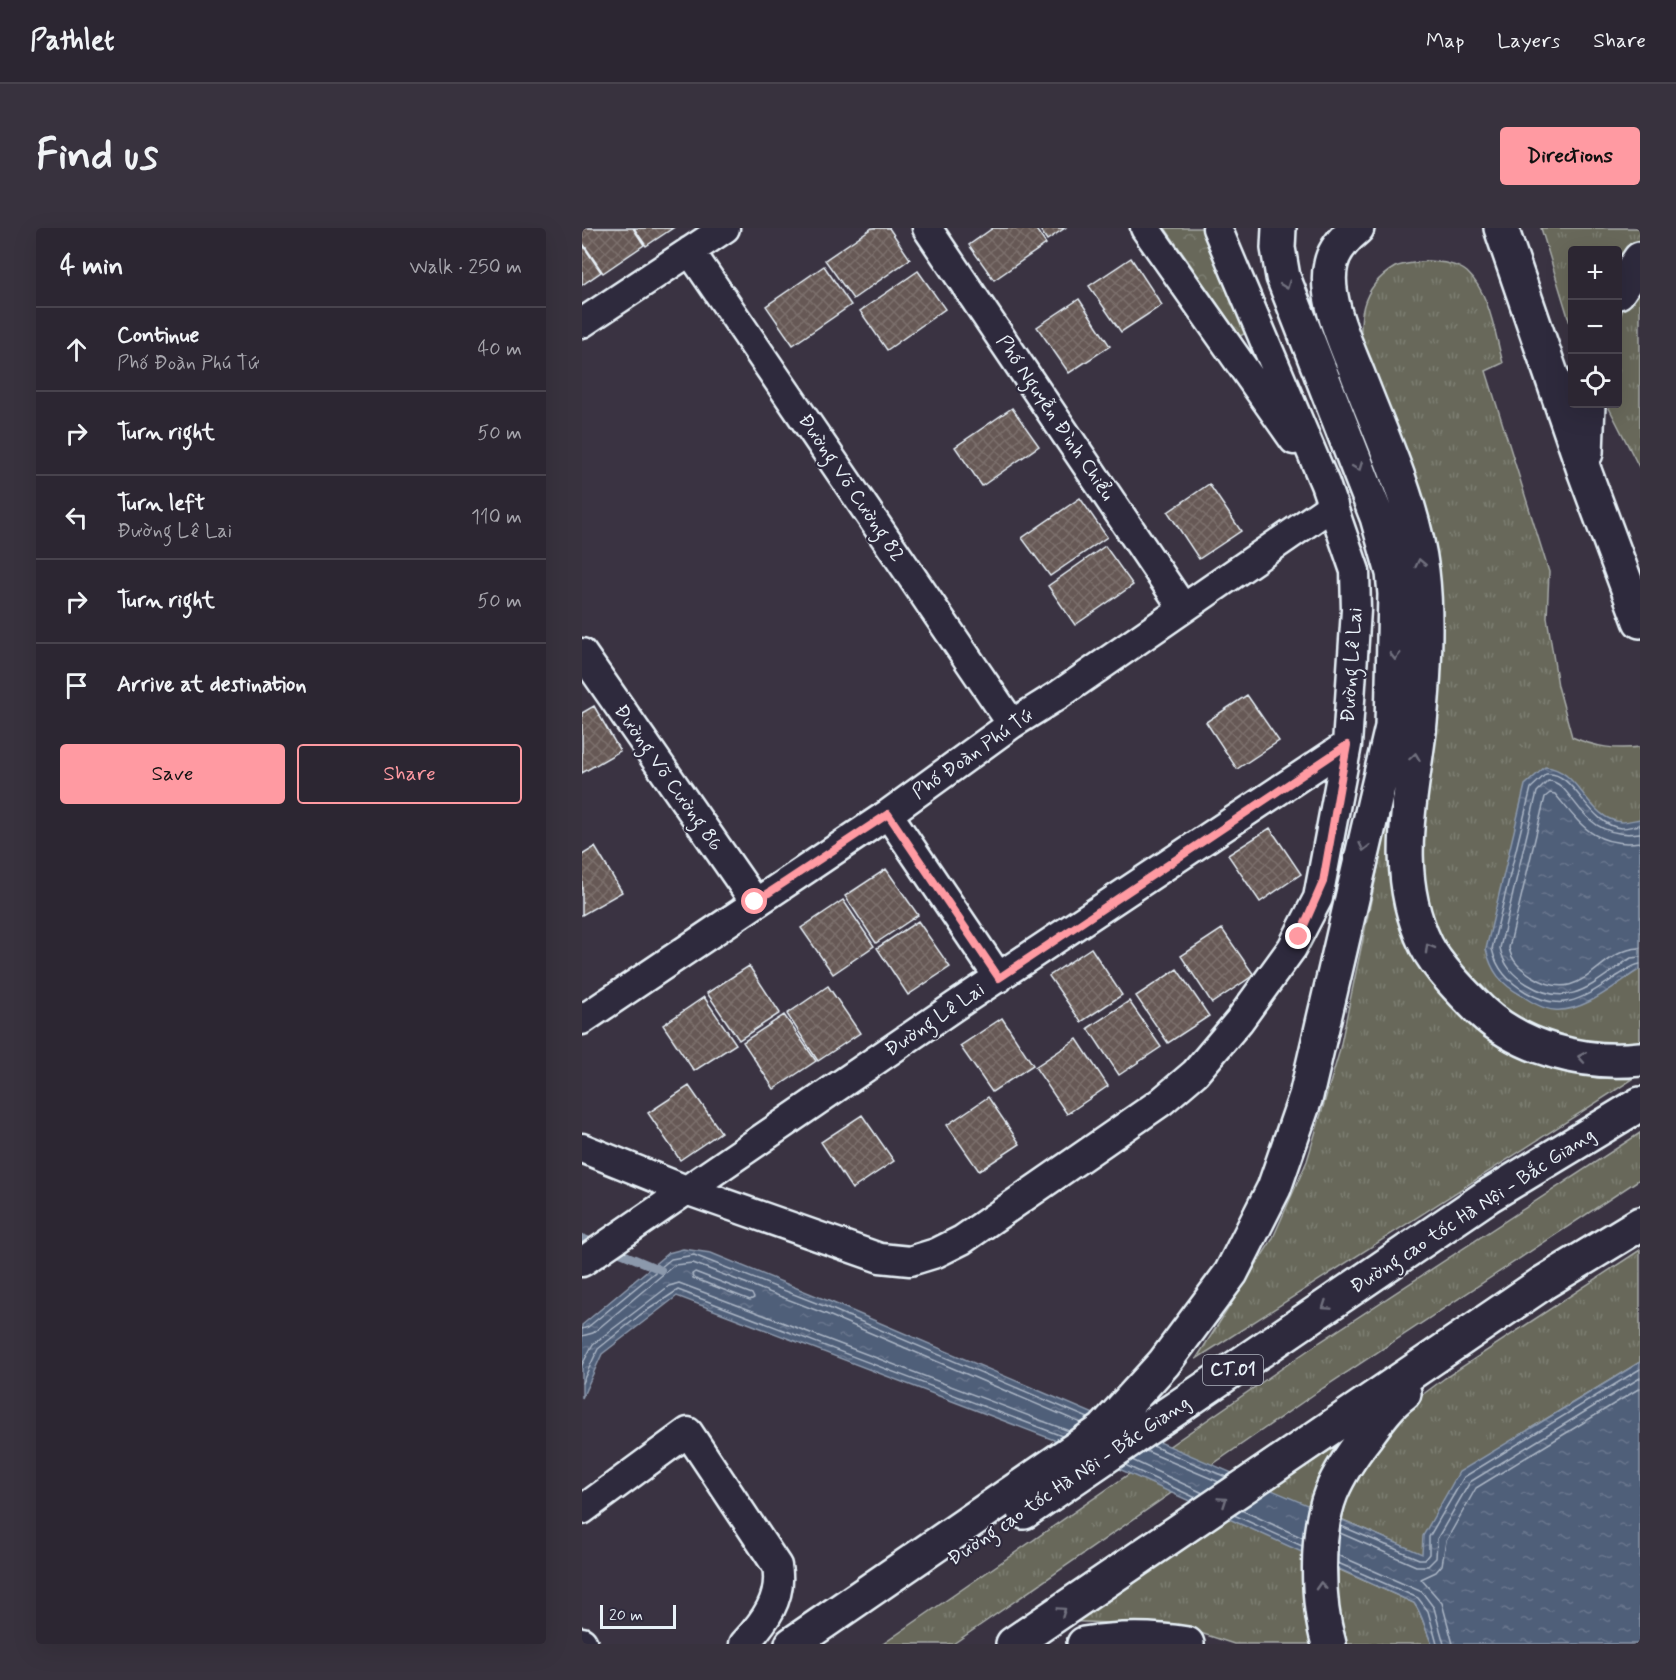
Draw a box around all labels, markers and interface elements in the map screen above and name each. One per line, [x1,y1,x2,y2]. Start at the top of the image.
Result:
text: Pathlet [30,23,114,60]
text: Map [1426,27,1464,55]
text: Layers [1497,27,1560,55]
text: Share [1593,27,1646,55]
button: Directions [1500,127,1640,185]
text: Find us [36,129,158,184]
map controls [1568,246,1622,408]
button: + [1568,246,1622,300]
text: 4 min [60,250,123,284]
text: Walk · 250 m [410,254,522,281]
one-way arrow [1279,279,1291,290]
button: − [1568,300,1622,354]
text: Continue [117,322,199,350]
street label: Phố Nguyễn Đình Chiểu [988,330,1121,507]
icon: ahead [60,333,93,366]
text: 40 m [478,336,522,363]
text: Phố Đoàn Phú Tứ [117,350,260,377]
button: locate [1568,354,1622,408]
street label: Đường Võ Cường 82 [790,409,911,568]
icon: right [60,417,93,450]
text: Turn right [117,419,215,447]
text: 50 m [477,420,522,447]
one-way arrow [1350,461,1363,472]
text: Turn left [117,490,205,518]
icon: left [60,501,93,534]
text: 110 m [471,504,522,531]
text: Đường Lê Lai [117,518,232,545]
one-way arrow [1414,558,1427,568]
icon: right [60,585,93,618]
text: Turn right [117,587,215,615]
text: 50 m [477,588,522,615]
street label: Đường Lê Lai [1335,607,1371,724]
one-way arrow [1389,651,1402,660]
icon: arrive [60,669,93,702]
text: Arrive at destination [117,671,307,699]
street label: Đường Võ Cường 86 [606,699,729,858]
street label: Phố Đoàn Phú Tứ [907,702,1039,806]
button: Save [60,744,285,804]
button: Share [297,744,522,804]
one-way arrow [1409,753,1421,762]
one-way arrow [1358,842,1371,852]
route start [741,888,767,914]
route end [1285,923,1311,949]
one-way arrow [1425,944,1437,954]
street label: Đường Lê Lai [880,977,991,1065]
one-way arrow [1577,1051,1587,1064]
street label: Đường cao tốc Hà Nội - Bắc Giang [1345,1121,1602,1302]
one-way arrow [1322,1299,1333,1310]
road number: CT.01 [1203,1355,1263,1385]
street label: Đường cao tốc Hà Nội - Bắc Giang [942,1390,1197,1574]
one-way arrow [1216,1497,1227,1508]
one-way arrow [1315,1582,1328,1591]
scale bar [600,1602,676,1630]
text: 20 m [609,1605,643,1626]
one-way arrow [1055,1607,1066,1618]

